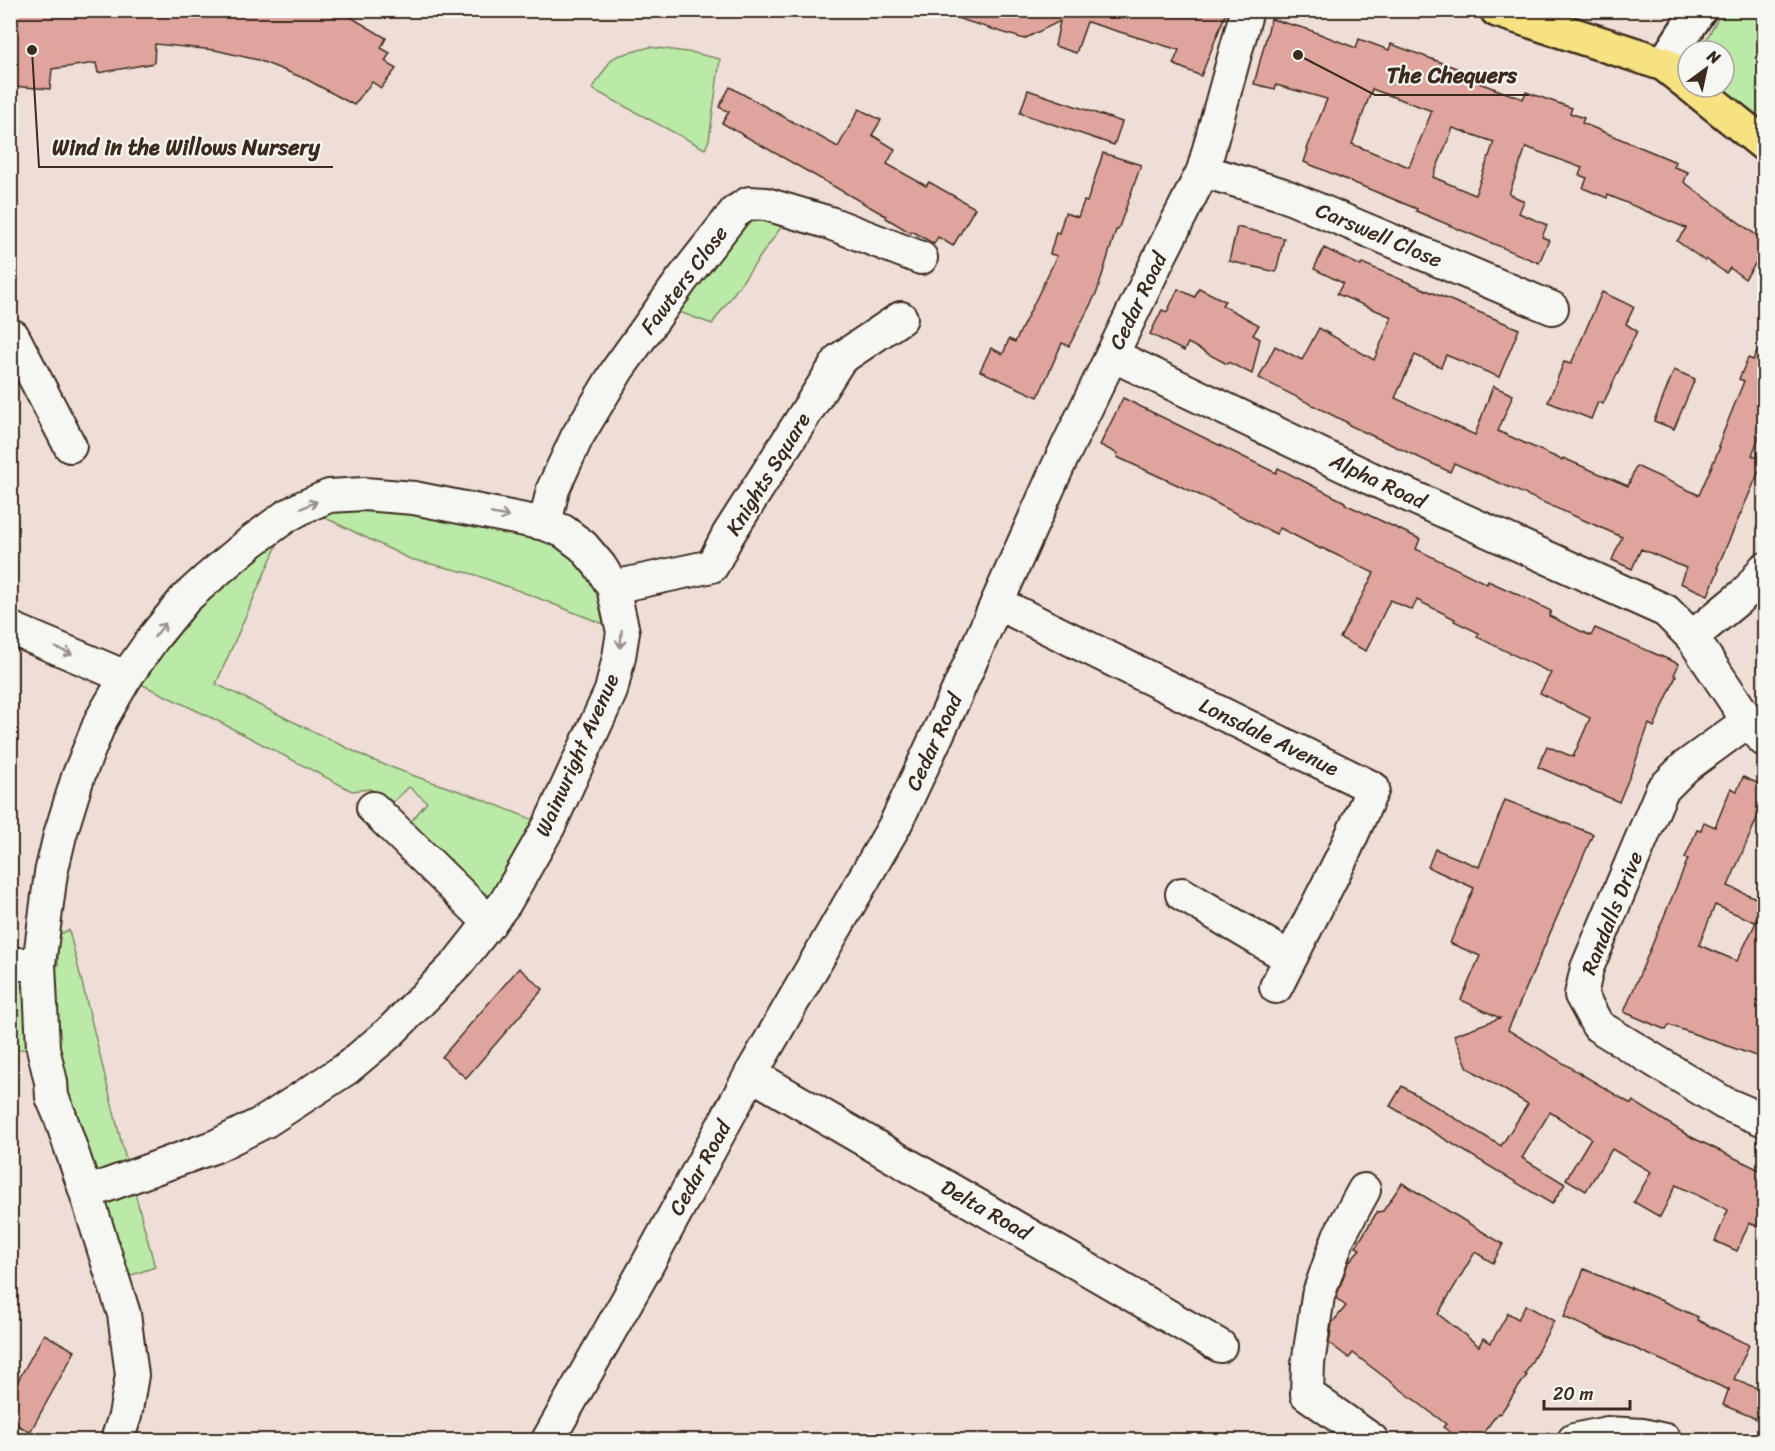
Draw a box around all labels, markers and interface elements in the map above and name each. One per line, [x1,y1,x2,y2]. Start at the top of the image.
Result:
north arrow [1676,39,1736,99]
text: N [1701,41,1727,73]
callout: The Chequers [1375,55,1529,95]
text: The Chequers [1387,56,1518,95]
callout: Wind in the Willows Nursery [39,127,333,167]
text: Wind in the Willows Nursery [52,128,321,167]
street label: Carswell Close [1310,191,1449,279]
street label: Fawters Close [630,217,738,343]
street label: Cedar Road [1098,244,1179,356]
street label: Knights Square [715,405,821,543]
street label: Alpha Road [1322,442,1434,521]
one-way arrow [299,499,317,510]
one-way arrow [489,510,509,521]
one-way arrow [154,622,167,638]
one-way arrow [615,629,626,649]
one-way arrow [55,646,73,657]
street label: Wainwright Avenue [524,667,630,843]
street label: Cedar Road [895,685,974,797]
street label: Lonsdale Avenue [1193,687,1345,787]
street label: Randalls Drive [1570,845,1654,981]
street label: Cedar Road [658,1111,743,1223]
street label: Delta Road [934,1169,1040,1252]
scale bar [1544,1373,1630,1411]
text: 20 m [1553,1378,1593,1410]

